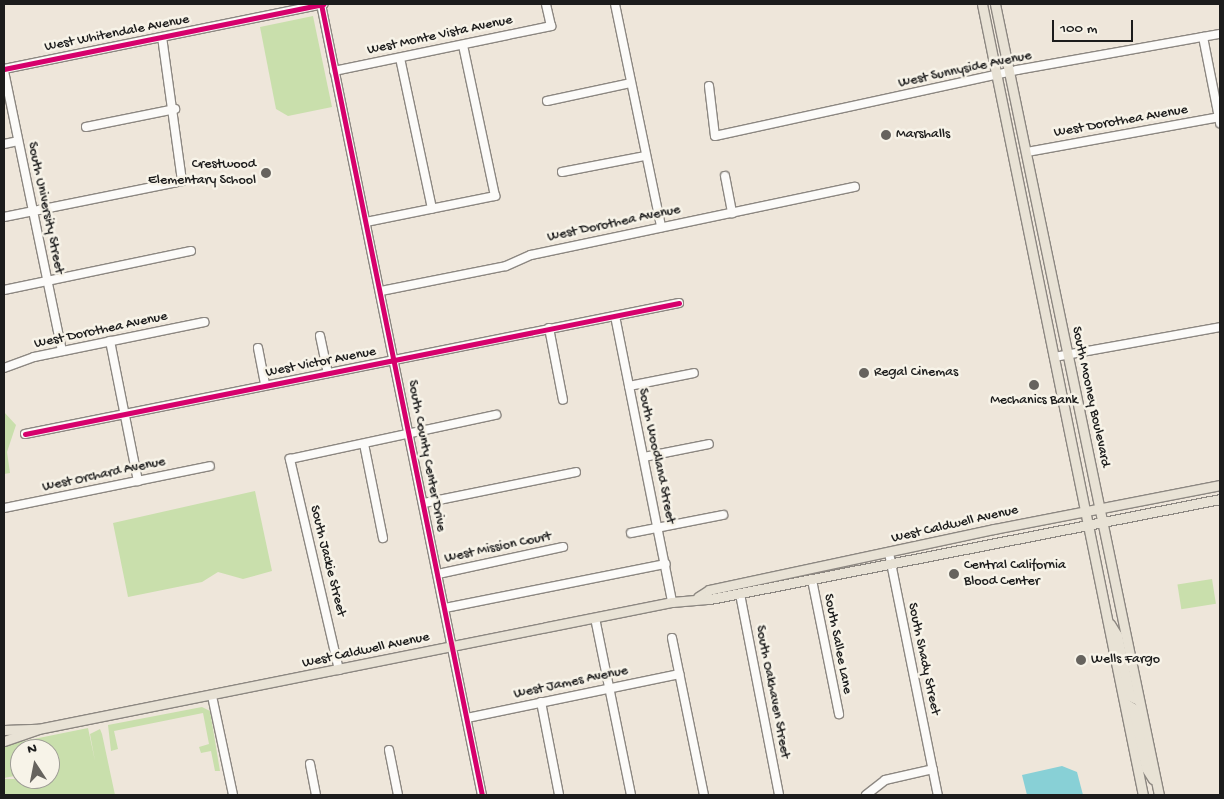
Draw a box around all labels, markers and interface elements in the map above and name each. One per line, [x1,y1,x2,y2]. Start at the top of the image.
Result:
scale bar [1054,10,1135,42]
street label: West Whitendale Avenue [43,12,191,56]
street label: West Monte Vista Avenue [366,12,514,60]
text: 100 m [1060,20,1097,38]
street label: West Sunnyside Avenue [897,48,1033,92]
street label: West Dorothea Avenue [1053,102,1189,142]
place label: Marshalls [896,127,950,143]
marker: Marshalls [880,129,892,141]
street label: South University Street [23,141,67,275]
place label: Crestwood Elementary School [148,157,256,190]
marker: Crestwood Elementary School [260,167,272,179]
street label: West Dorothea Avenue [546,202,682,246]
street label: West Dorothea Avenue [33,309,169,353]
street label: South Mooney Boulevard [1067,325,1113,469]
street label: West Victor Avenue [264,344,378,382]
place label: Regal Cinemas [874,365,958,381]
marker: Regal Cinemas [858,367,870,379]
street label: South County Center Drive [403,379,449,533]
marker: Mechanics Bank [1028,379,1040,391]
street label: South Woodland Street [633,387,679,525]
place label: Mechanics Bank [990,393,1078,409]
street label: West Orchard Avenue [41,454,167,496]
street label: West Caldwell Avenue [890,502,1020,548]
street label: South Jackie Street [305,504,349,618]
street label: West Mission Court [443,528,553,568]
place label: Central California Blood Center [964,558,1066,590]
marker: Central California Blood Center [948,568,960,580]
street label: South Sallee Lane [819,592,855,696]
street label: South Shady Street [903,601,943,717]
street label: South Oakhaven Street [751,624,793,760]
street label: West Caldwell Avenue [301,629,431,673]
place label: Wells Fargo [1091,652,1160,668]
marker: Wells Fargo [1075,654,1087,666]
street label: West James Avenue [512,663,630,703]
north arrow [10,739,60,789]
text: N [26,741,38,759]

